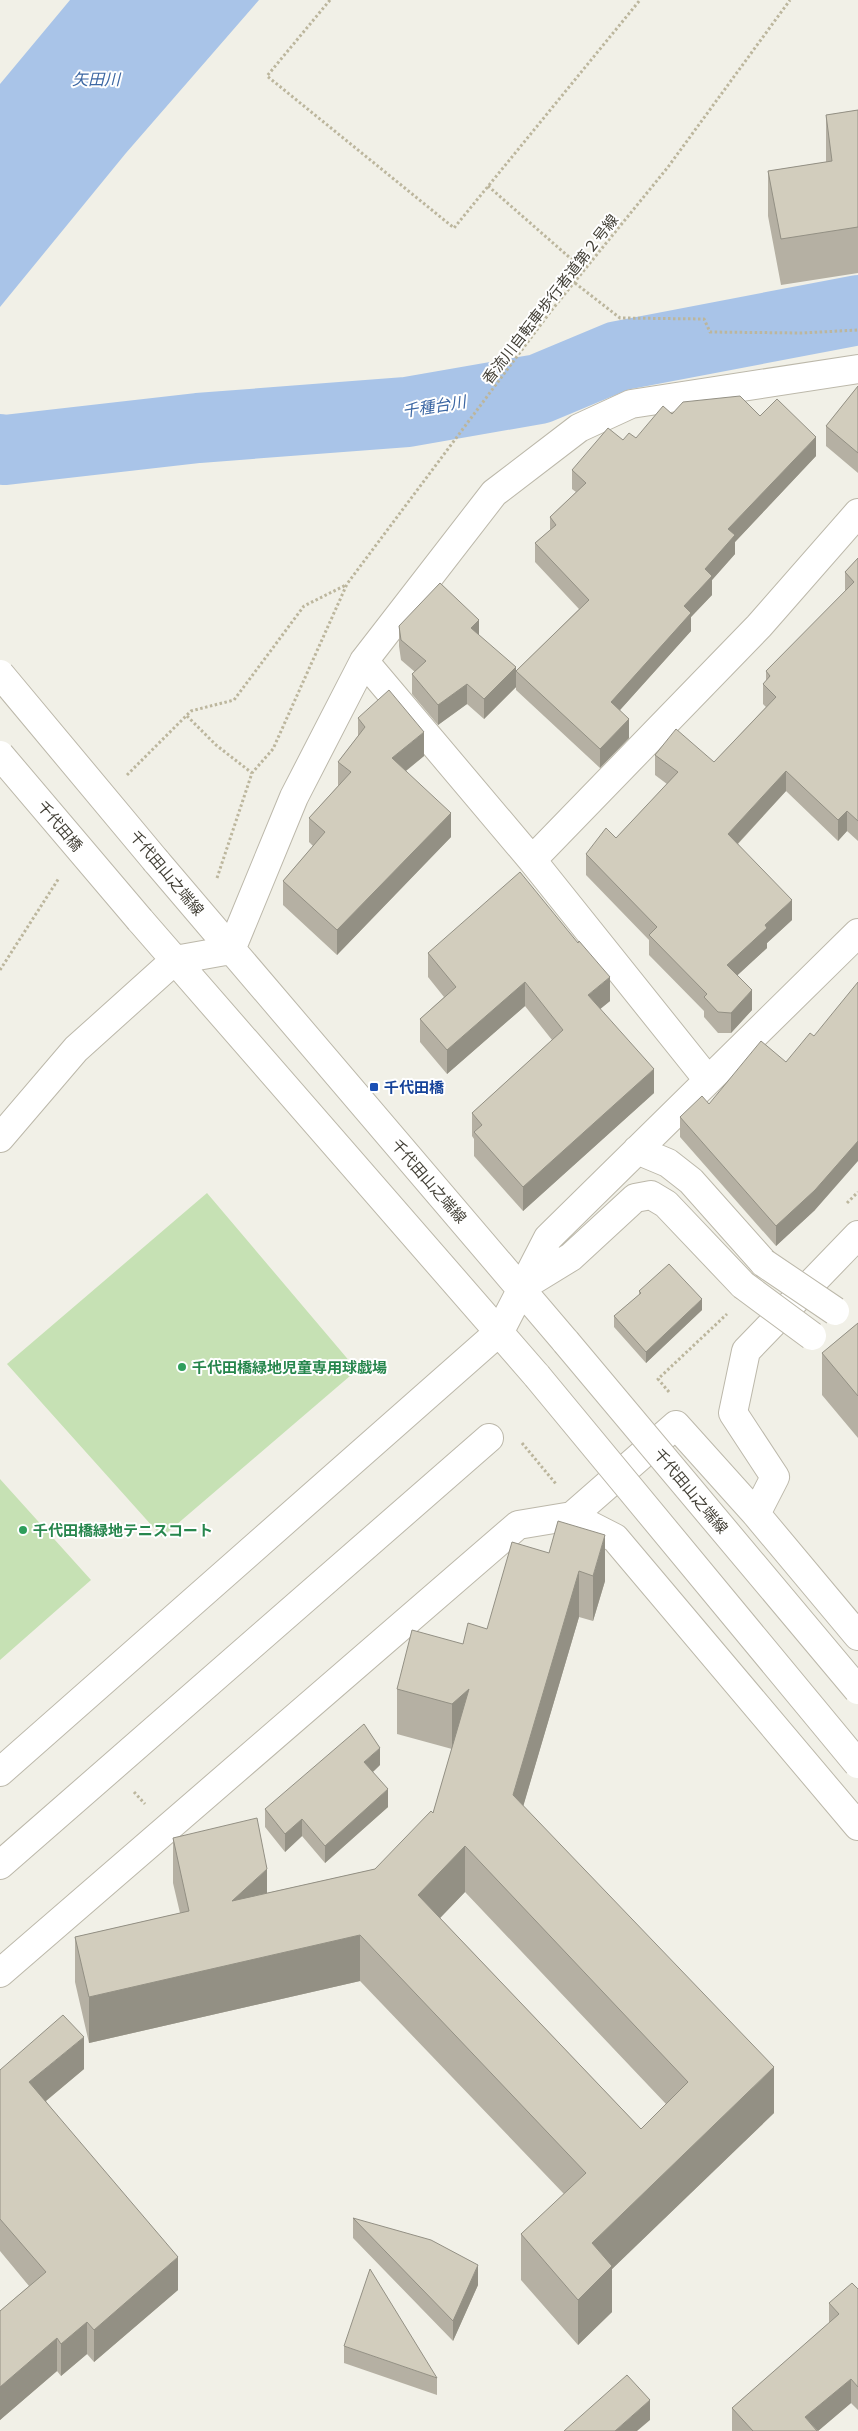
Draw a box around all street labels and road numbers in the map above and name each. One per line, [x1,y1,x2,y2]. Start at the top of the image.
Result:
street label: 香流川自転車歩行者道第２号線 [479,211,621,387]
street label: 千代田橋 [34,798,86,854]
street label: 千代田山之端線 [127,827,207,919]
street label: 千代田山之端線 [388,1136,470,1226]
street label: 千代田山之端線 [651,1445,731,1537]

